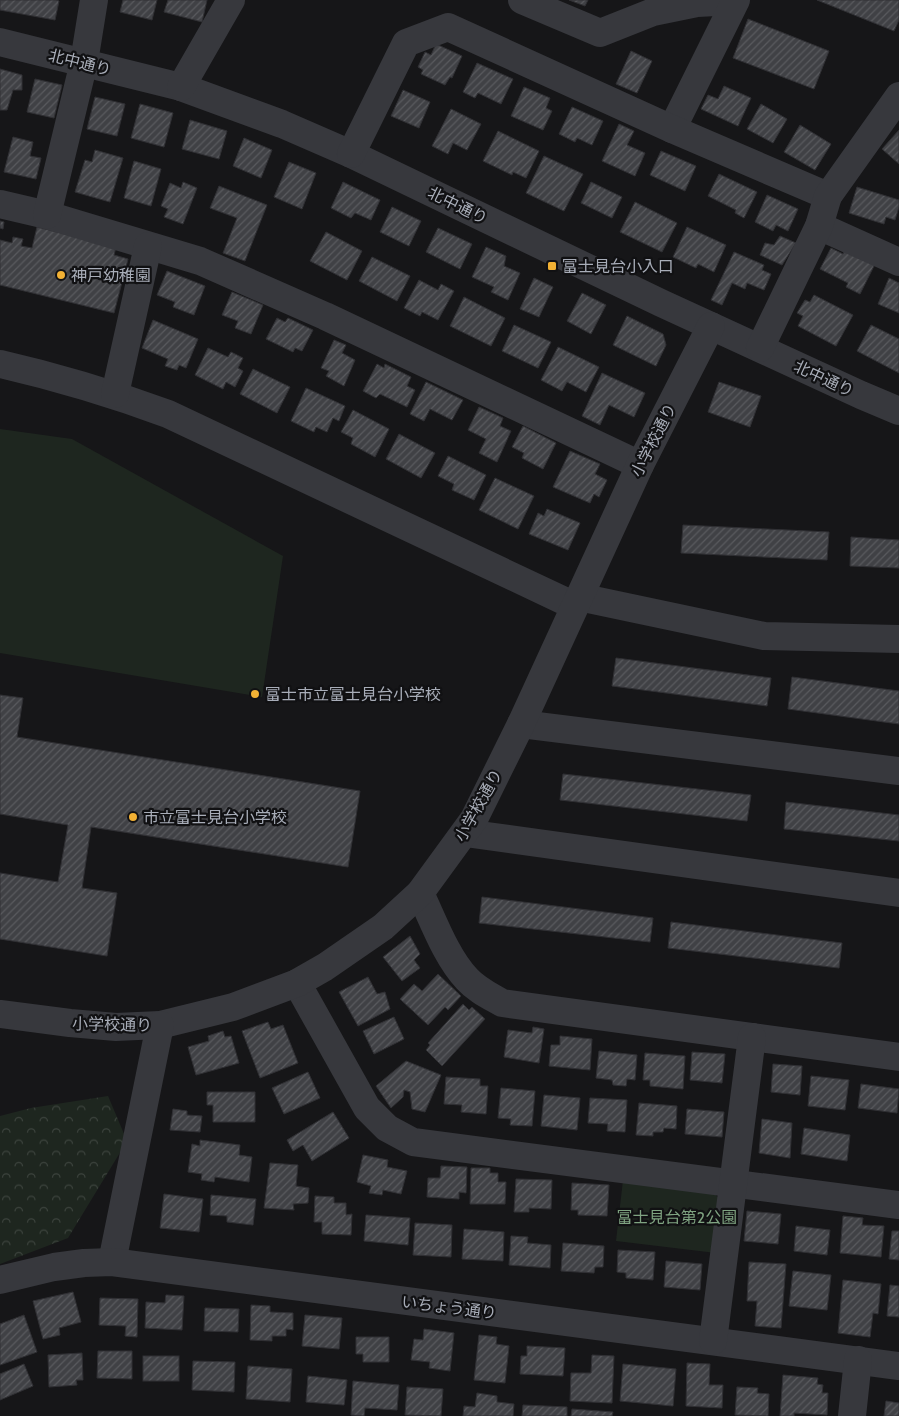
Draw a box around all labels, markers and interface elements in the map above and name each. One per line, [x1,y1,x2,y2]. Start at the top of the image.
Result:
street label: 北中通り [47,46,113,79]
street label: 北中通り [425,183,491,228]
place label: 富士見台小入口 [562,257,674,276]
marker: 富士見台小入口 [546,260,558,272]
place label: 神戸幼稚園 [71,266,151,285]
marker: 神戸幼稚園 [55,269,67,281]
street label: 北中通り [791,356,857,401]
street label: 小学校通り [627,400,680,480]
place label: 富士市立富士見台小学校 [265,685,441,704]
marker: 富士市立富士見台小学校 [249,688,261,700]
street label: 小学校通り [451,766,506,845]
place label: 市立富士見台小学校 [143,808,287,827]
marker: 市立富士見台小学校 [127,811,139,823]
street label: 小学校通り [72,1014,152,1035]
park label: 富士見台第2公園 [617,1208,737,1227]
street label: いちょう通り [400,1292,498,1323]

